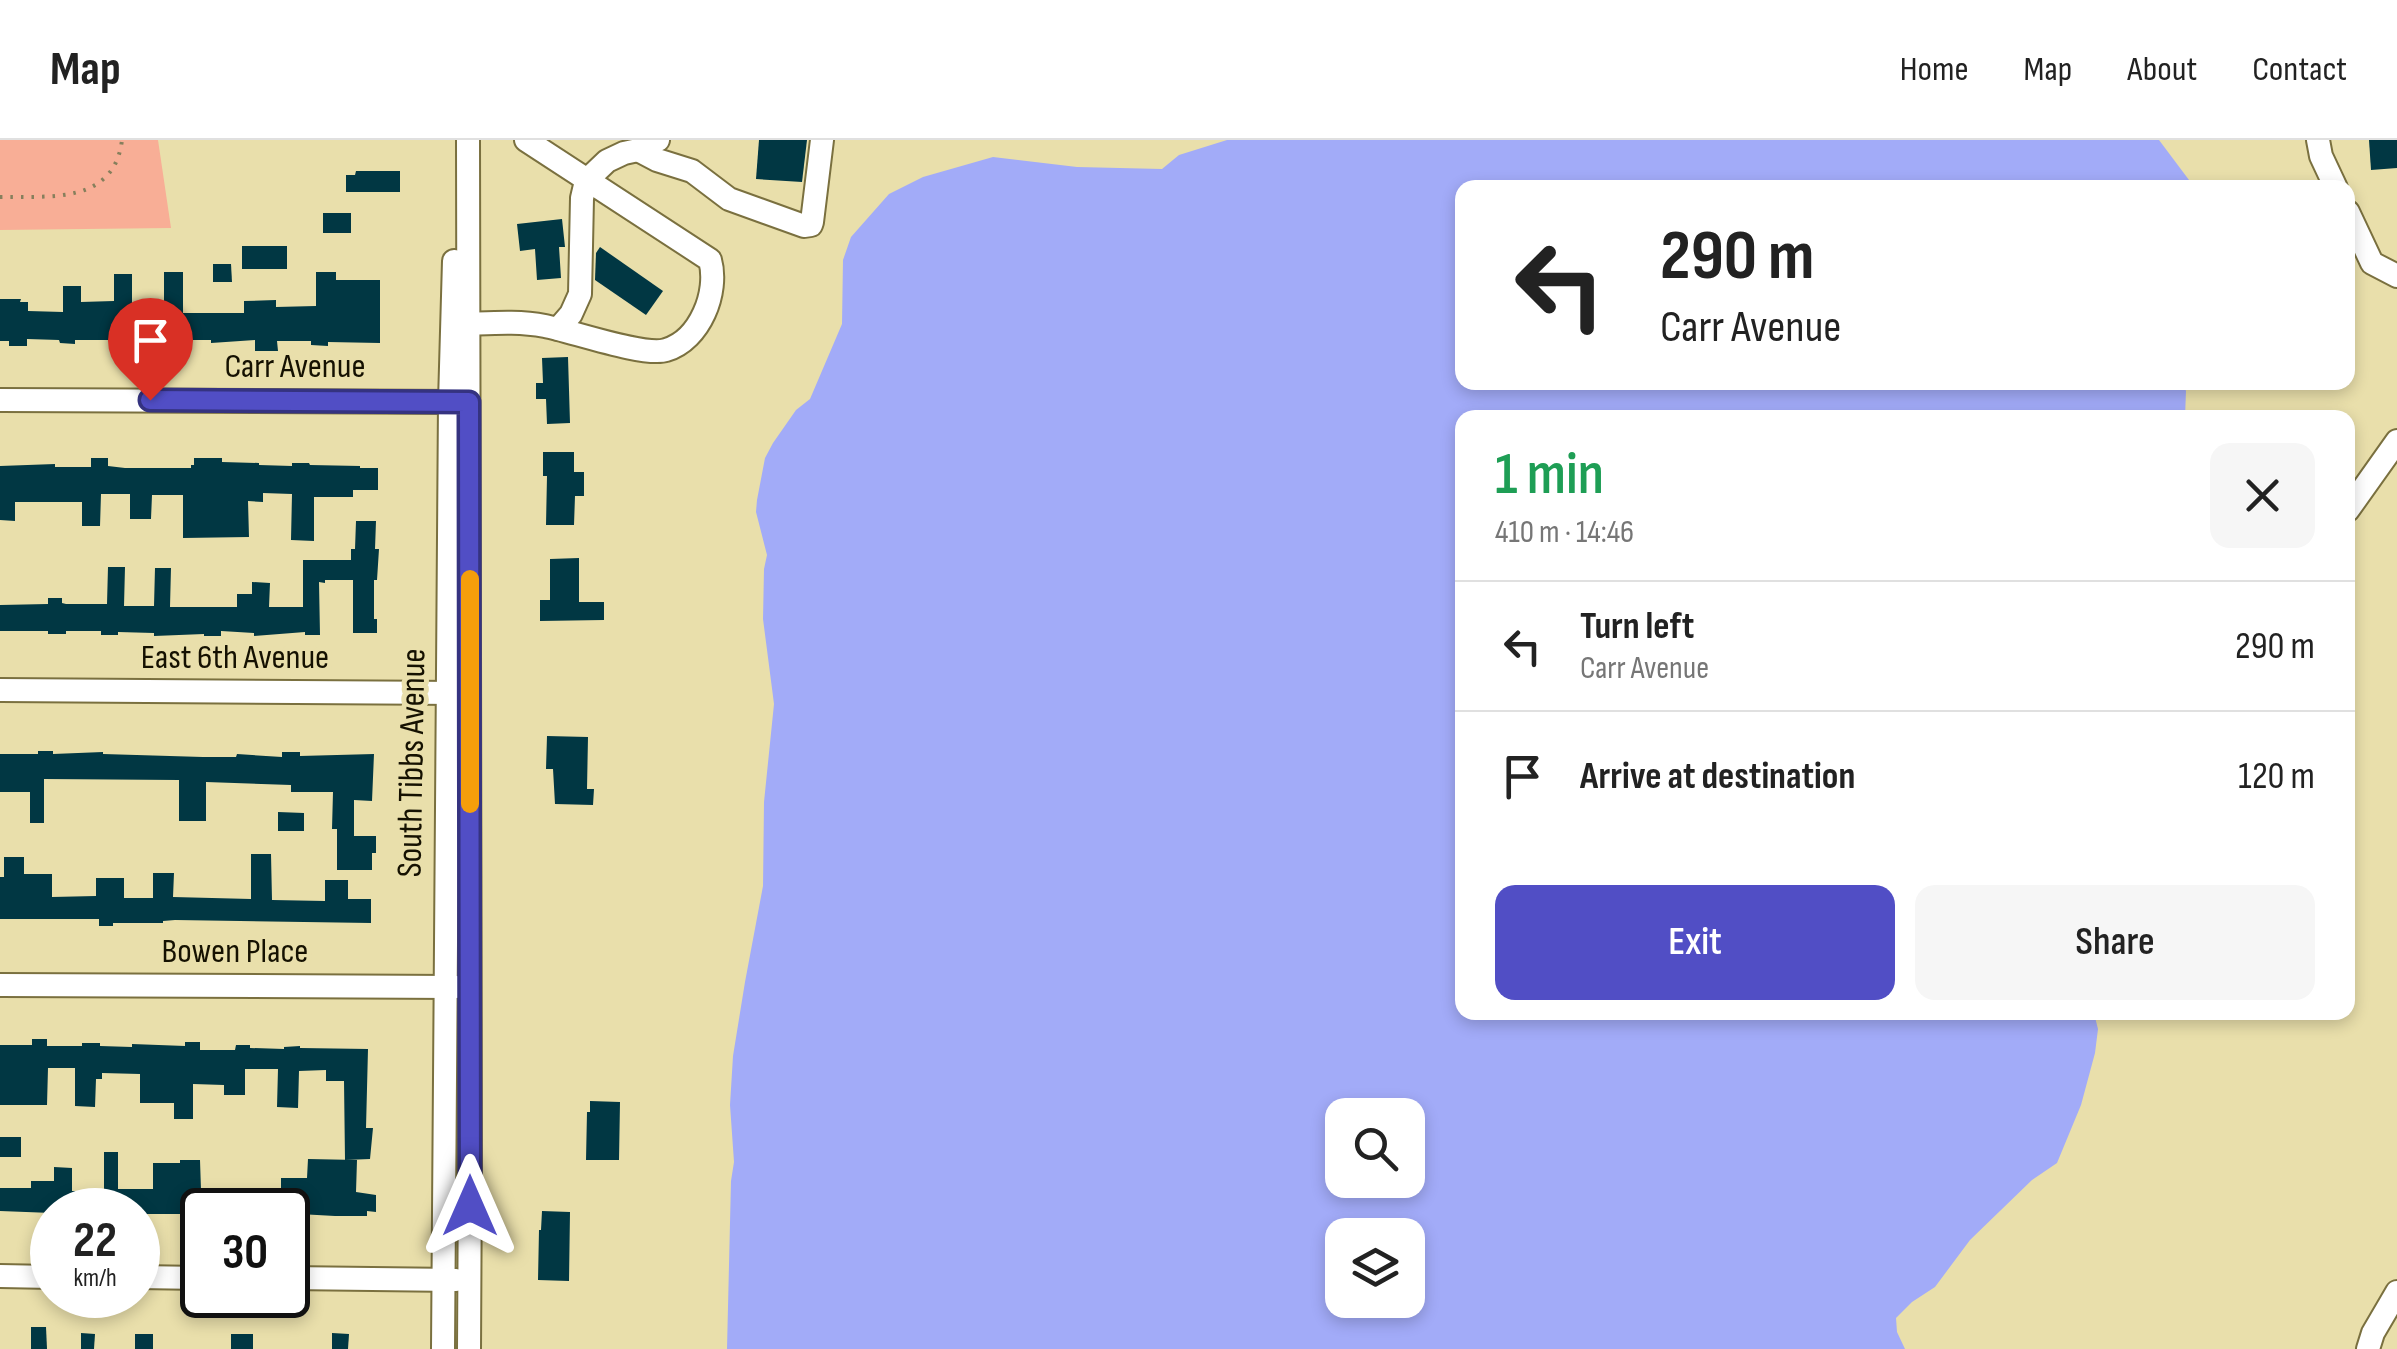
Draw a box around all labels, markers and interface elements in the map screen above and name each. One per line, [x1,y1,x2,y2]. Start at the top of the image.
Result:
text: Map [50,41,121,98]
text: Home [1900,48,1969,91]
text: Map [2024,48,2072,91]
text: About [2127,48,2197,91]
text: Contact [2252,48,2347,91]
text: 290 m [1660,215,1815,299]
icon: left [1495,220,1625,350]
pin [108,298,193,401]
text: Carr Avenue [1660,300,1841,355]
icon: arrive [123,313,178,368]
street label: Carr Avenue [224,345,366,388]
text: 1 min [1495,439,1604,511]
button: close [2210,443,2315,548]
text: 410 m · 14:46 [1495,513,1634,552]
text: Turn left [1580,604,1694,649]
icon: left [1495,619,1550,674]
text: 290 m [2235,624,2315,669]
street label: East 6th Avenue [141,636,329,679]
street label: South Tibbs Avenue [389,648,435,878]
text: Carr Avenue [1580,649,1709,688]
icon: arrive [1495,749,1550,804]
text: Arrive at destination [1580,754,1855,799]
text: 120 m [2238,754,2315,799]
button: Exit [1495,885,1895,1000]
button: Share [1915,885,2315,1000]
street label: Bowen Place [162,930,308,973]
map controls [1325,1098,1425,1318]
button: search [1325,1098,1425,1198]
position arrow [418,1154,522,1258]
speed limit sign: 30 [180,1188,310,1318]
text: 22 [73,1211,117,1271]
button: layers [1325,1218,1425,1318]
text: km/h [73,1263,117,1294]

